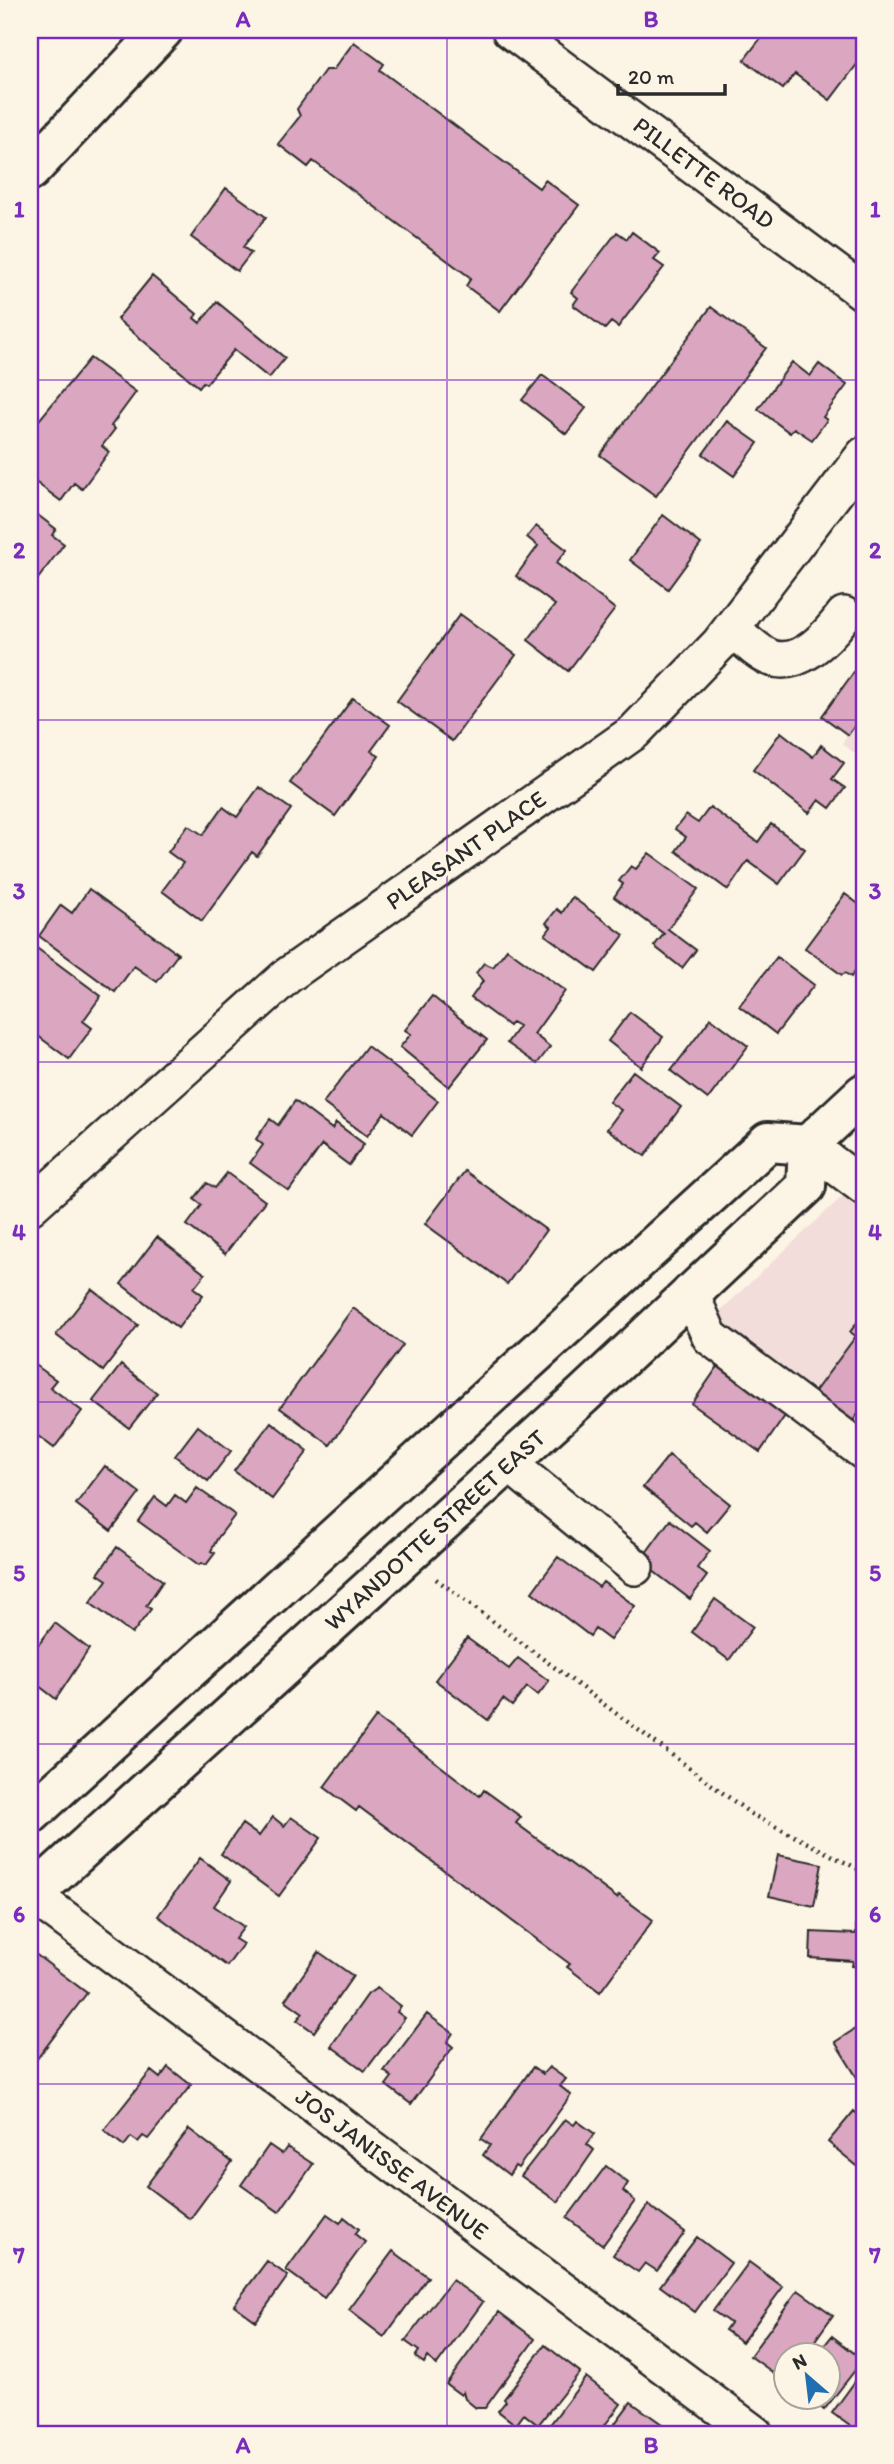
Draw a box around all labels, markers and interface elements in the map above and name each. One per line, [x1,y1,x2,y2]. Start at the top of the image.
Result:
text: A [235,5,251,33]
text: B [644,5,659,33]
scale bar [618,52,724,96]
text: 20 m [628,64,675,89]
street label: PILLETTE ROAD [628,110,781,235]
text: 1 [14,195,25,223]
text: 1 [870,195,881,223]
text: 2 [13,536,26,564]
text: 2 [869,536,882,564]
street label: PLEASANT PLACE [380,784,551,916]
text: 3 [13,877,26,905]
text: 3 [869,877,882,905]
text: 4 [12,1218,26,1246]
text: 4 [868,1218,882,1246]
street label: WYANDOTTE STREET EAST [318,1422,552,1637]
text: 5 [13,1559,25,1587]
text: 5 [869,1559,881,1587]
text: 6 [13,1900,25,1928]
text: 6 [869,1900,881,1928]
street label: JOS JANISSE AVENUE [290,2082,495,2246]
text: 7 [12,2241,25,2269]
text: 7 [868,2241,881,2269]
north arrow [772,2342,842,2412]
text: N [788,2348,810,2375]
text: A [235,2431,251,2459]
text: B [644,2431,659,2459]

